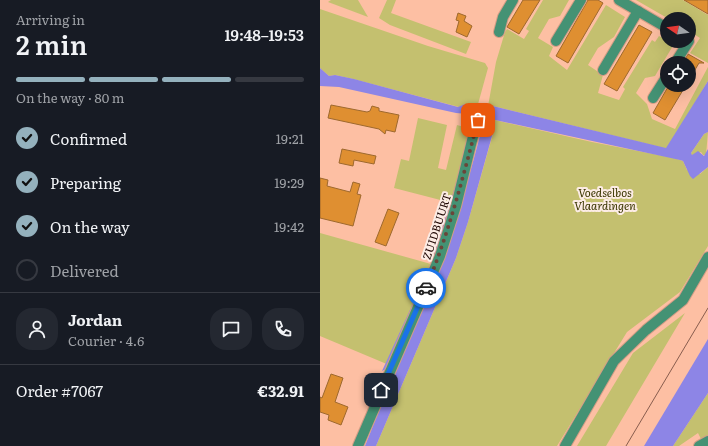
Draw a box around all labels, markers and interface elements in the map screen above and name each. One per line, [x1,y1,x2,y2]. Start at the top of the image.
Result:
text: Arriving in [16,10,85,29]
north arrow [660,12,696,48]
map controls [660,12,696,92]
text: 19:48–19:53 [224,23,304,46]
text: 2 min [16,24,87,63]
button: locate [660,56,696,92]
text: On the way · 80 m [16,88,124,107]
pin [461,103,495,137]
icon: bag [467,109,489,131]
icon: check [16,127,38,149]
text: Confirmed [50,127,127,150]
text: 19:21 [276,129,304,148]
icon: check [16,171,38,193]
text: Preparing [50,171,121,194]
text: 19:29 [274,173,304,192]
park label: Voedselbos Vlaardingen [574,184,636,213]
street label: ZUIDBUURT [418,191,454,261]
icon: check [16,215,38,237]
text: On the way [50,215,130,238]
text: 19:42 [274,217,304,236]
text: Delivered [50,259,119,282]
courier [406,268,446,308]
icon: car [415,277,437,299]
button: person [16,308,58,350]
text: Jordan [68,308,122,331]
button: chat [210,308,252,350]
button: phone [262,308,304,350]
text: Courier · 4.6 [68,331,144,350]
pin [364,373,398,407]
text: Order #7067 [16,379,103,402]
text: €32.91 [258,379,304,402]
icon: home [370,379,392,401]

